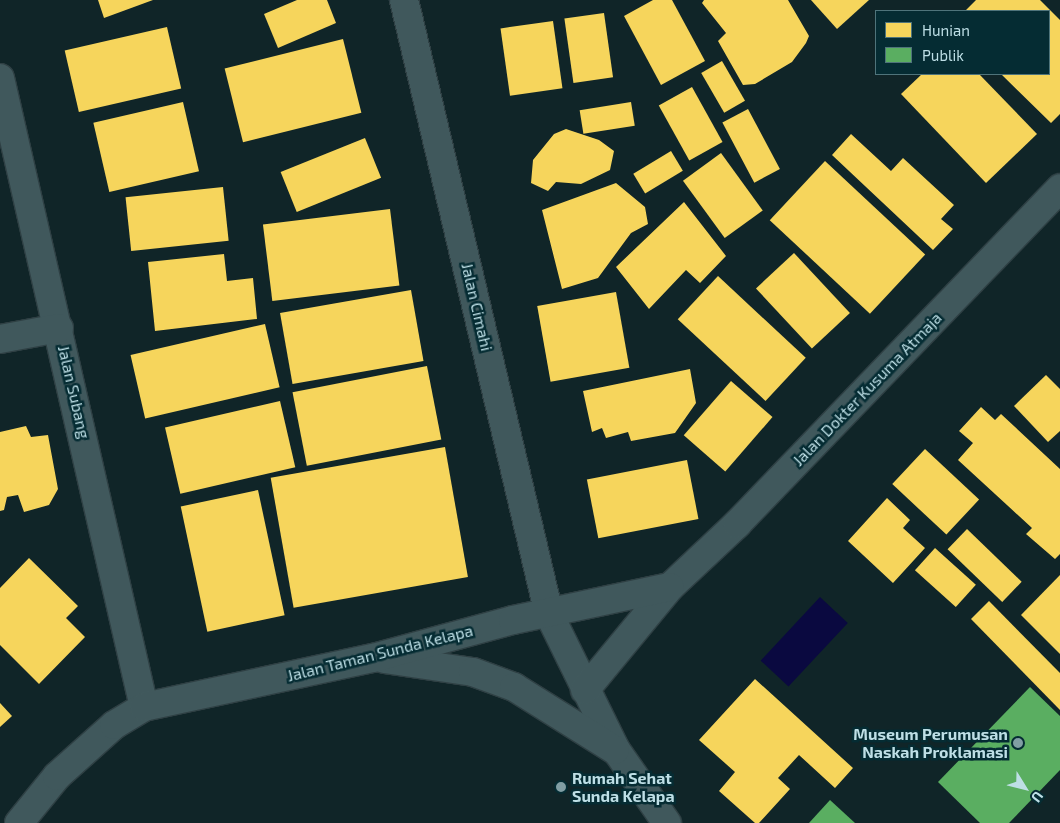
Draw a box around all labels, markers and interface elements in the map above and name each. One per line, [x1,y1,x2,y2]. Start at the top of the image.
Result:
legend [875,10,1050,75]
text: Hunian [922,21,970,39]
text: Publik [922,46,964,64]
street label: Jalan Cimahi [458,261,496,353]
street label: Jalan Dokter Kusuma Atmaja [788,308,946,470]
street label: Jalan Subang [54,344,94,440]
street label: Jalan Taman Sunda Kelapa [285,621,475,685]
place label: Museum Perumusan Naskah Proklamasi [853,724,1008,762]
marker: Museum Perumusan Naskah Proklamasi [1012,737,1024,749]
north arrow [1000,763,1050,813]
place label: Rumah Sehat Sunda Kelapa [572,768,675,806]
marker: Rumah Sehat Sunda Kelapa [554,780,568,794]
text: U [1028,788,1047,806]

